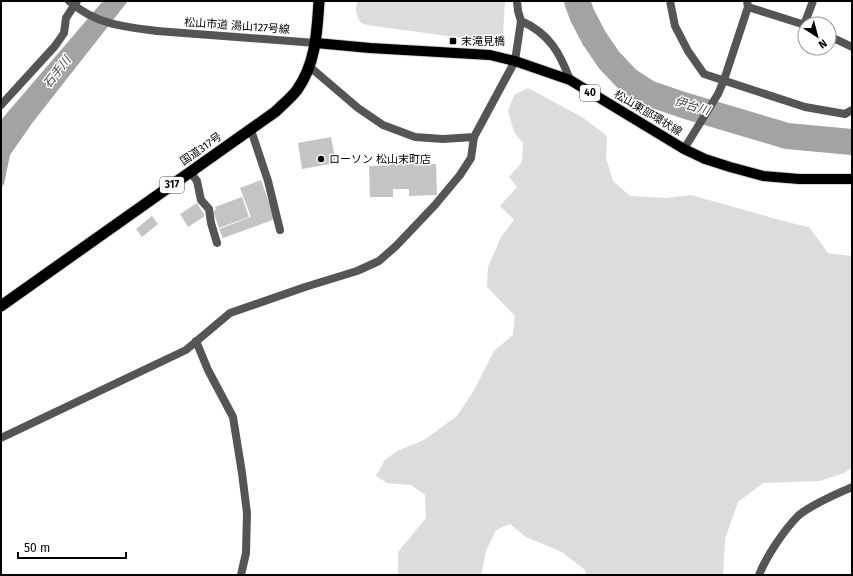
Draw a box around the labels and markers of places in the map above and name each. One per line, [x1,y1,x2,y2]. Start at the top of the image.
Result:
place label: 末滝見橋 [461,35,505,48]
marker: 末滝見橋 [448,36,458,46]
place label: ローソン 松山末町店 [329,153,431,166]
marker: ローソン 松山末町店 [316,154,326,164]

